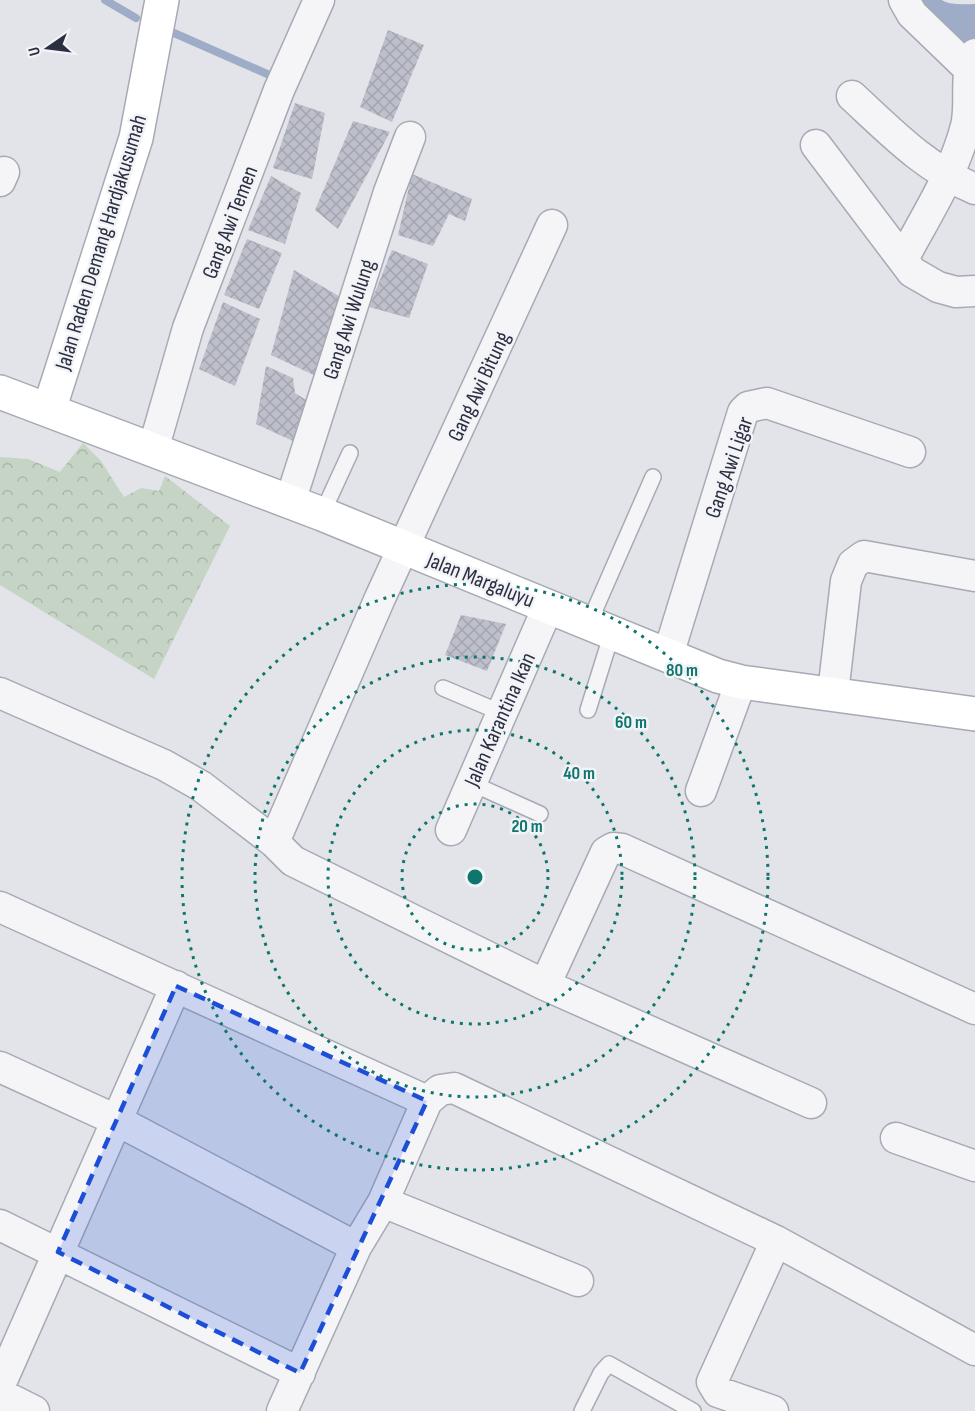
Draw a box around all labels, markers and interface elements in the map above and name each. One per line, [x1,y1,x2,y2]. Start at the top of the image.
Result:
north arrow [18,18,78,78]
text: U [25,45,45,58]
street label: Jalan Raden Demang Hardjakusumah [49,111,153,374]
street label: Gang Awi Temen [197,162,264,283]
street label: Gang Awi Wulung [317,256,382,383]
street label: Gang Awi Bitung [442,327,517,446]
street label: Gang Awi Ligar [699,413,759,522]
street label: Jalan Margaluyu [422,546,538,614]
street label: Jalan Karantina Ikan [458,648,542,792]
text: 80 m [666,660,698,681]
text: 60 m [615,712,647,733]
text: 40 m [563,763,595,784]
text: 20 m [511,816,543,837]
centre of rings [465,867,485,887]

